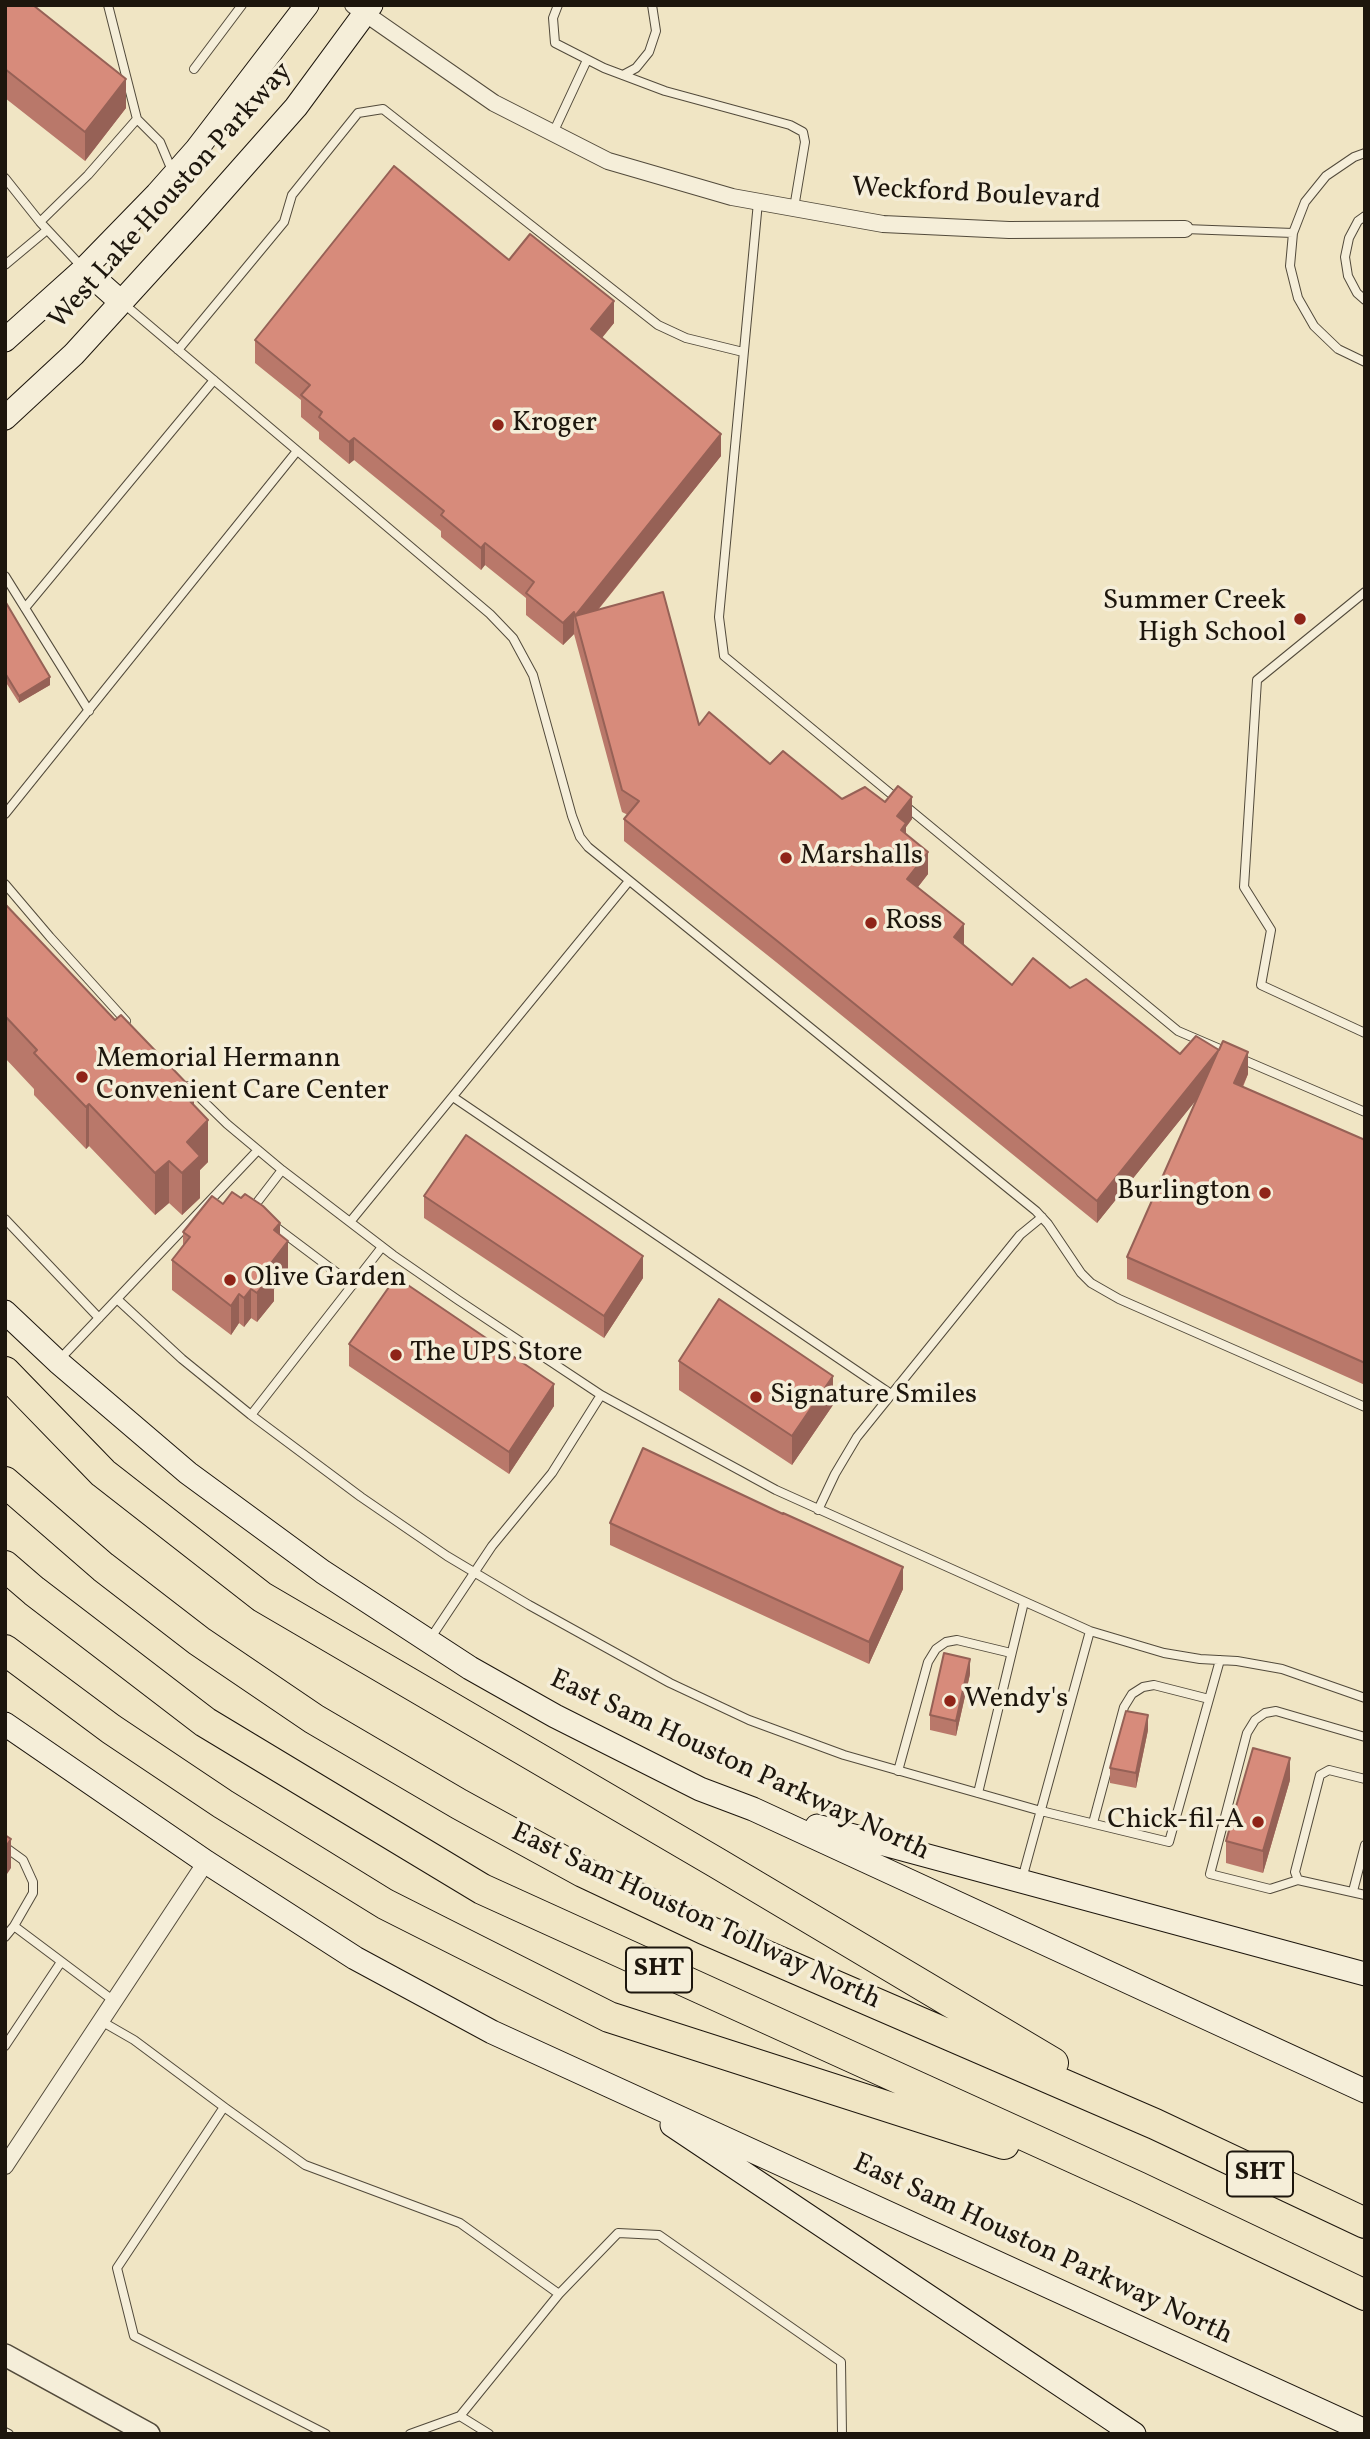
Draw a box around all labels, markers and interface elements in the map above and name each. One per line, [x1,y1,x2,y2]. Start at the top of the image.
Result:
street label: West Lake Houston Parkway [43,57,301,337]
street label: Weckford Boulevard [851,173,1101,219]
place label: Kroger [512,408,597,442]
marker: Kroger [490,417,506,433]
place label: Summer Creek High School [1103,586,1286,652]
marker: Summer Creek High School [1292,611,1308,627]
place label: Marshalls [800,841,923,875]
marker: Marshalls [778,850,794,866]
place label: Ross [885,906,942,940]
marker: Ross [863,915,879,931]
place label: Memorial Hermann Convenient Care Center [96,1044,389,1110]
marker: Memorial Hermann Convenient Care Center [74,1069,90,1085]
place label: Burlington [1117,1176,1251,1210]
marker: Burlington [1257,1185,1273,1201]
place label: Olive Garden [244,1263,407,1297]
marker: Olive Garden [222,1272,238,1288]
place label: The UPS Store [410,1338,583,1372]
marker: The UPS Store [388,1347,404,1363]
place label: Signature Smiles [770,1380,977,1414]
marker: Signature Smiles [748,1389,764,1405]
street label: East Sam Houston Parkway North [544,1664,934,1870]
place label: Wendy's [964,1684,1068,1718]
marker: Wendy's [942,1693,958,1709]
place label: Chick-fil-A [1107,1805,1244,1839]
marker: Chick-fil-A [1250,1814,1266,1830]
street label: East Sam Houston Tollway North [505,1817,885,2019]
road number: SHT [626,1948,692,1993]
street label: East Sam Houston Parkway North [847,2148,1237,2354]
road number: SHT [1227,2152,1293,2196]

